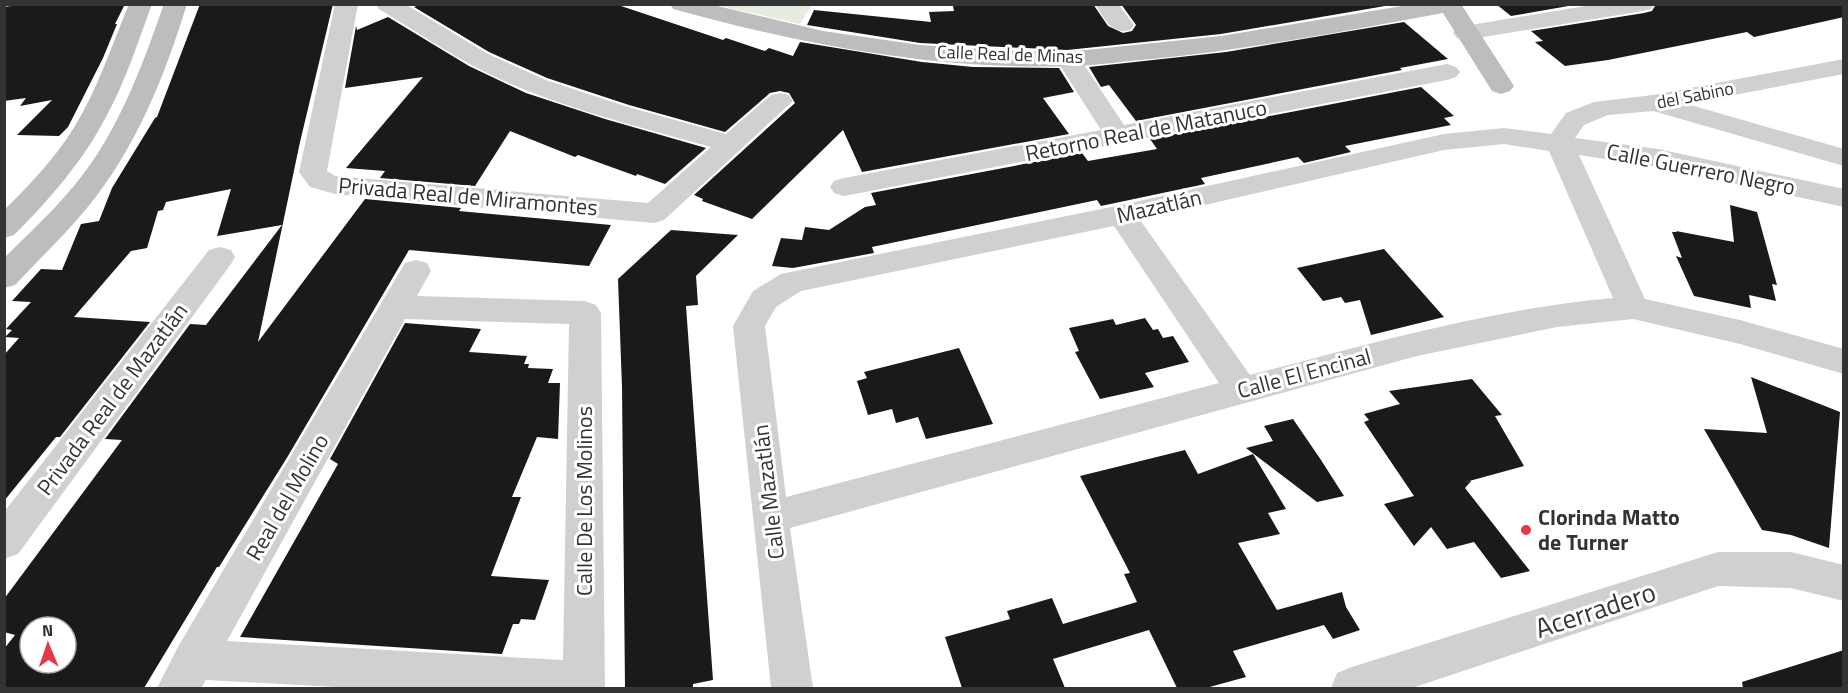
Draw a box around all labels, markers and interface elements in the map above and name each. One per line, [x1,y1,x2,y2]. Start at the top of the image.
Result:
street label: Calle Real de Minas [937,38,1083,70]
street label: del Sabino [1654,74,1736,116]
street label: Retorno Real de Matanuco [1022,90,1270,170]
street label: Calle Guerrero Negro [1604,134,1798,204]
street label: Privada Real de Miramontes [337,168,599,224]
street label: Mazatlán [1113,180,1205,232]
street label: Privada Real de Mazatlán [28,295,196,503]
street label: Calle El Encinal [1233,339,1375,407]
street label: Calle De Los Molinos [567,406,601,596]
street label: Calle Mazatlán [743,423,793,561]
street label: Real del Molino [237,427,337,567]
place label: Clorinda Matto de Turner [1538,500,1680,559]
marker: Clorinda Matto de Turner [1519,523,1533,537]
street label: Acerradero [1529,570,1661,648]
north arrow [18,615,78,675]
text: N [42,618,53,642]

